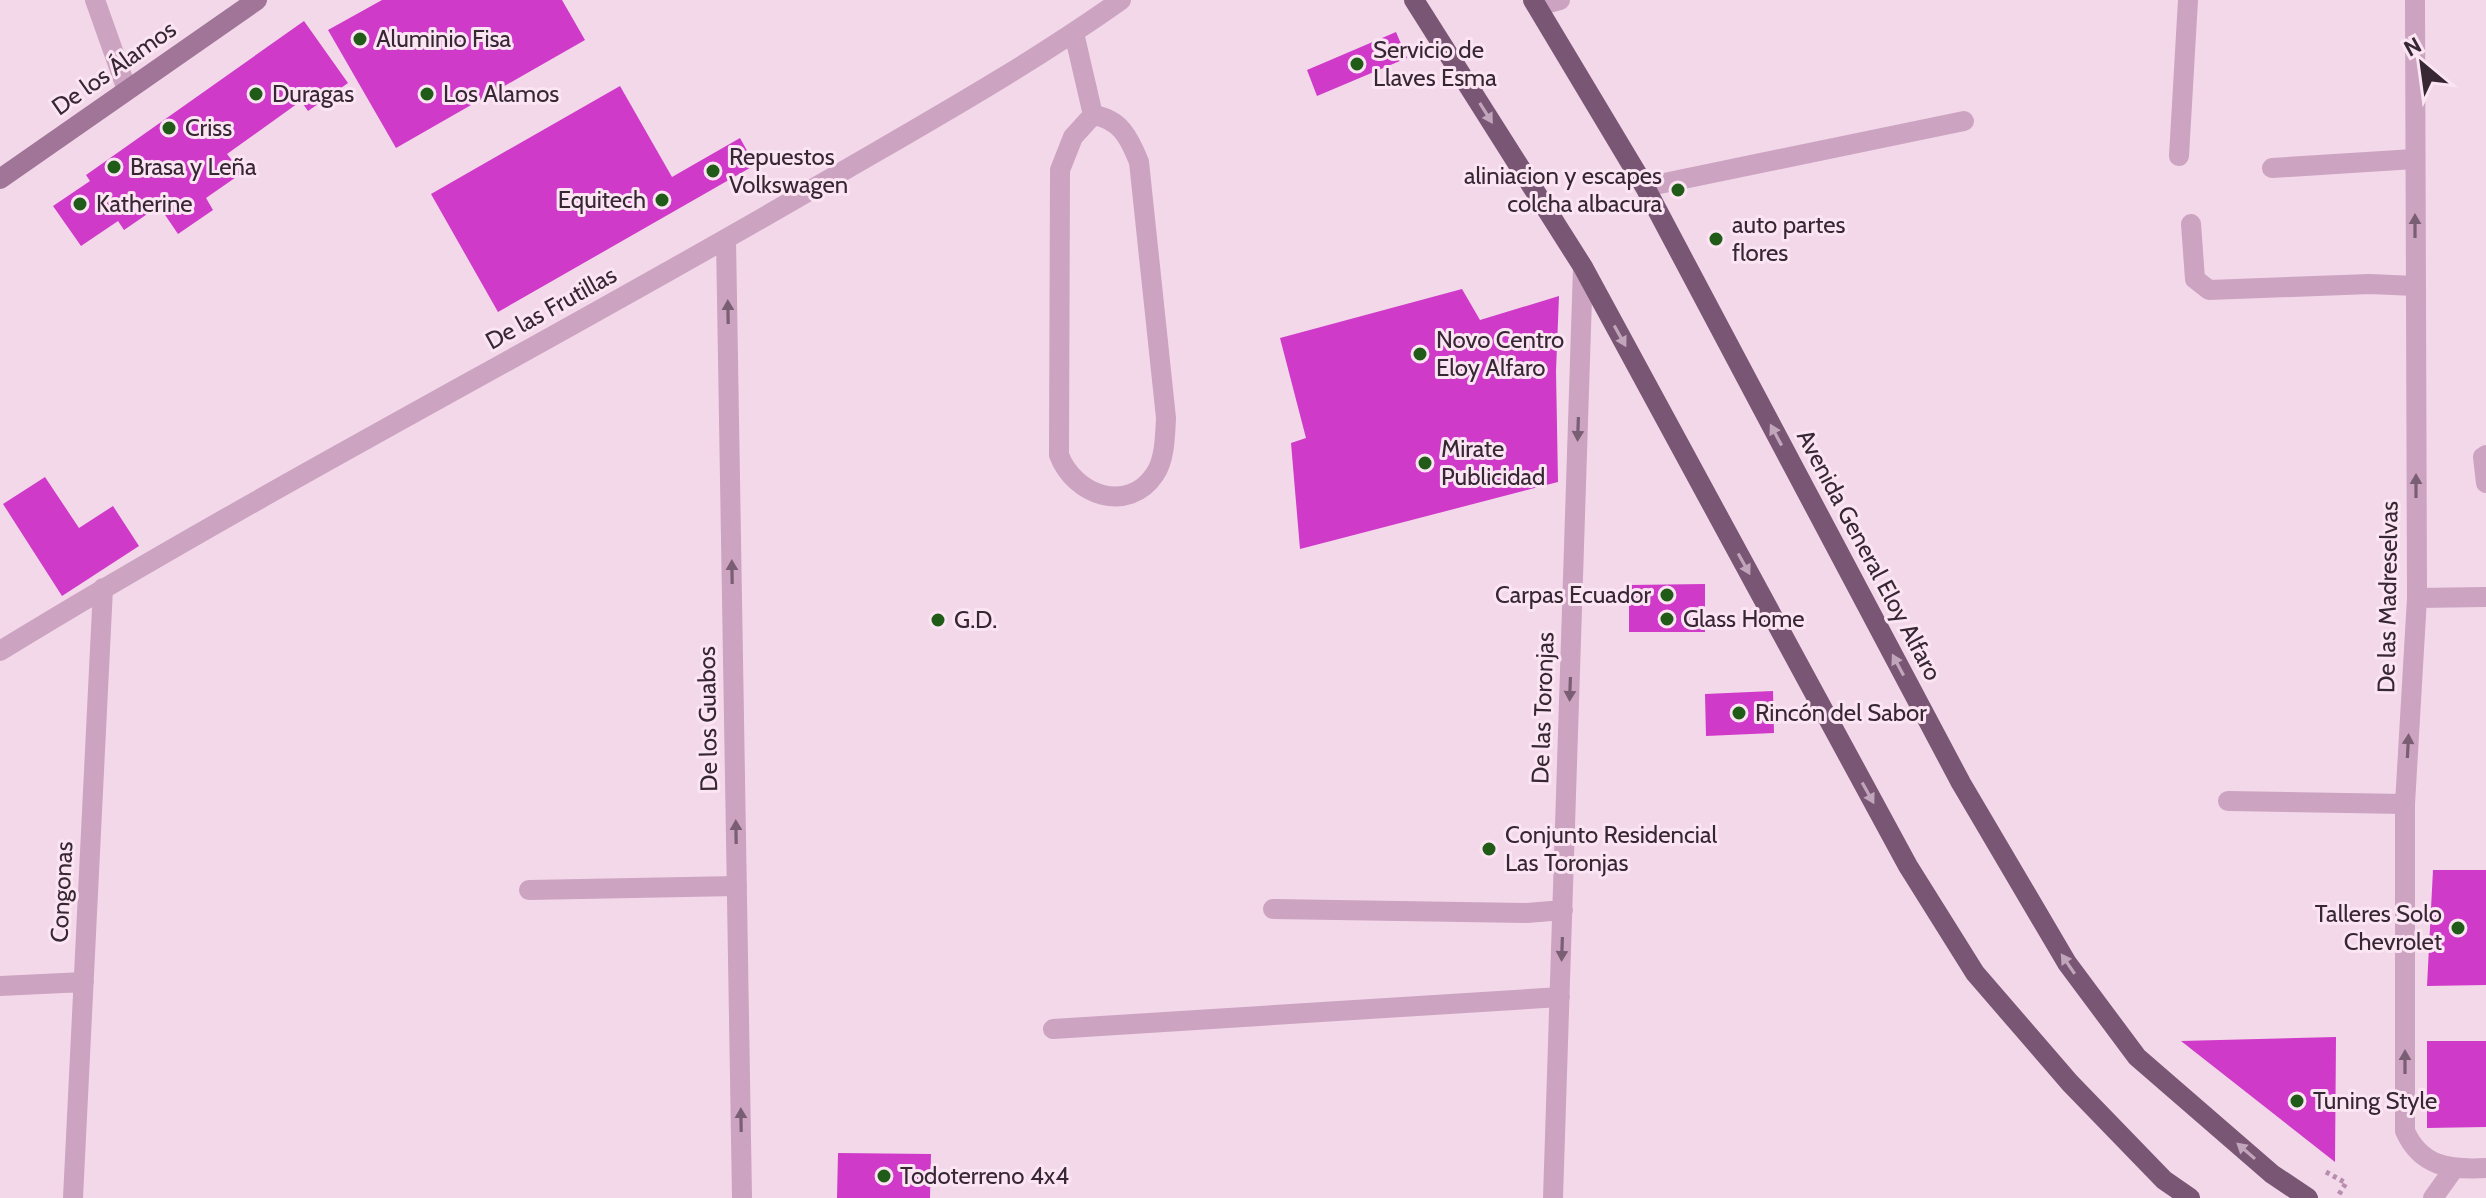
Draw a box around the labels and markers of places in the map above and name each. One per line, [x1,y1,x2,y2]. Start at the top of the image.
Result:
place label: Aluminio Fisa [376,24,512,53]
marker: Aluminio Fisa [351,30,369,48]
place label: Servicio de Llaves Esma [1373,35,1497,92]
marker: Servicio de Llaves Esma [1348,55,1366,73]
place label: Duragas [272,79,354,108]
place label: Los Alamos [443,79,559,108]
marker: Duragas [247,85,265,103]
marker: Los Alamos [418,85,436,103]
place label: Criss [185,113,232,142]
marker: Criss [160,119,178,137]
place label: Repuestos Volkswagen [729,142,848,199]
place label: Brasa y Leña [130,152,257,181]
marker: Brasa y Leña [105,158,123,176]
place label: aliniacion y escapes colcha albacura [1464,161,1662,218]
marker: Repuestos Volkswagen [704,162,722,180]
marker: aliniacion y escapes colcha albacura [1669,181,1687,199]
place label: Equitech [558,185,646,214]
place label: Katherine [96,189,193,218]
marker: Equitech [653,191,671,209]
marker: Katherine [71,195,89,213]
place label: auto partes flores [1732,210,1845,267]
marker: auto partes flores [1707,230,1725,248]
place label: Novo Centro Eloy Alfaro [1436,325,1564,382]
marker: Novo Centro Eloy Alfaro [1411,345,1429,363]
place label: Mirate Publicidad [1441,434,1545,491]
marker: Mirate Publicidad [1416,454,1434,472]
place label: Carpas Ecuador [1495,580,1651,609]
marker: Carpas Ecuador [1658,586,1676,604]
place label: Glass Home [1683,604,1805,633]
place label: G.D. [954,605,997,634]
marker: Glass Home [1658,610,1676,628]
marker: G.D. [929,611,947,629]
place label: Rincón del Sabor [1755,698,1927,727]
marker: Rincón del Sabor [1730,704,1748,722]
place label: Conjunto Residencial Las Toronjas [1505,820,1717,877]
marker: Conjunto Residencial Las Toronjas [1480,840,1498,858]
place label: Talleres Solo Chevrolet [2315,899,2442,956]
marker: Talleres Solo Chevrolet [2449,919,2467,937]
place label: Tuning Style [2313,1086,2437,1115]
marker: Tuning Style [2288,1092,2306,1110]
place label: Todoterreno 4x4 [900,1161,1069,1190]
marker: Todoterreno 4x4 [875,1167,893,1185]

